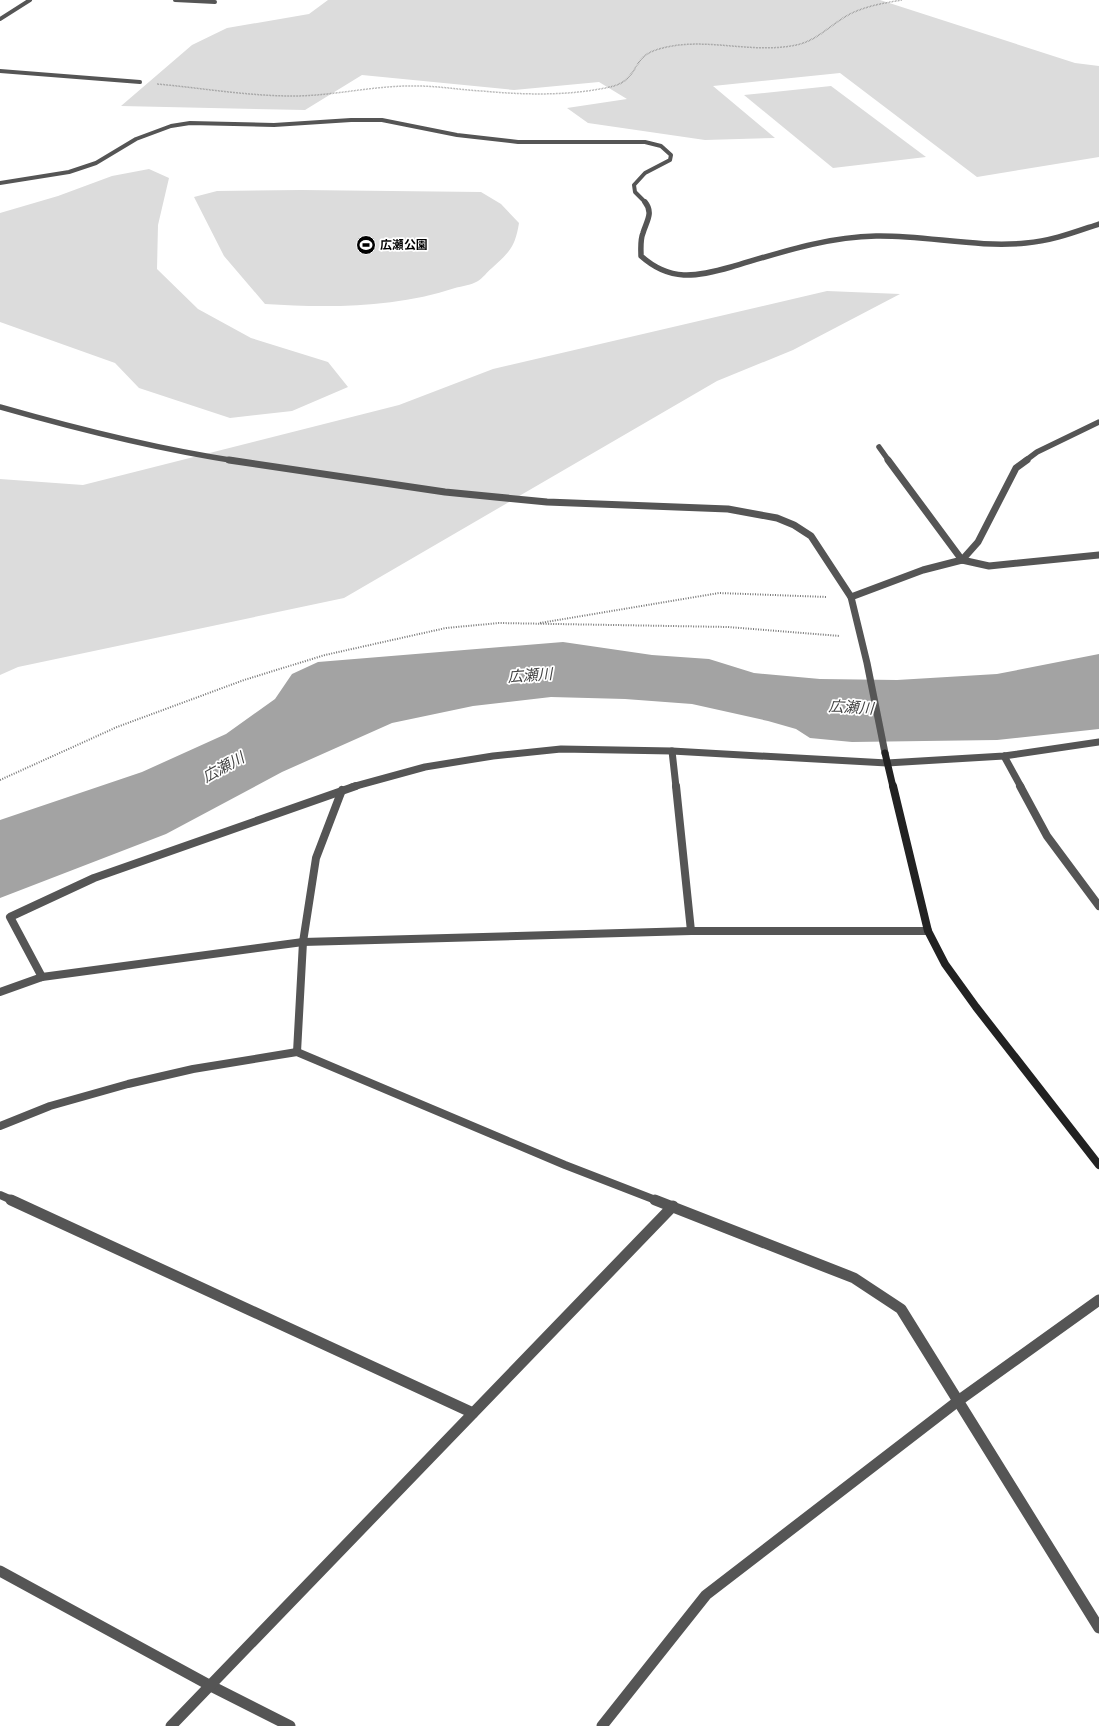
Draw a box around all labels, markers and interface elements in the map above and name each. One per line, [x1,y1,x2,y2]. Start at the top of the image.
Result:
sports icon: 広瀬公園 [355,234,377,256]
place label: 広瀬公園 [380,238,428,252]
water label: 広瀬川 [507,665,555,685]
water label: 広瀬川 [828,697,876,717]
water label: 広瀬川 [199,748,249,785]

